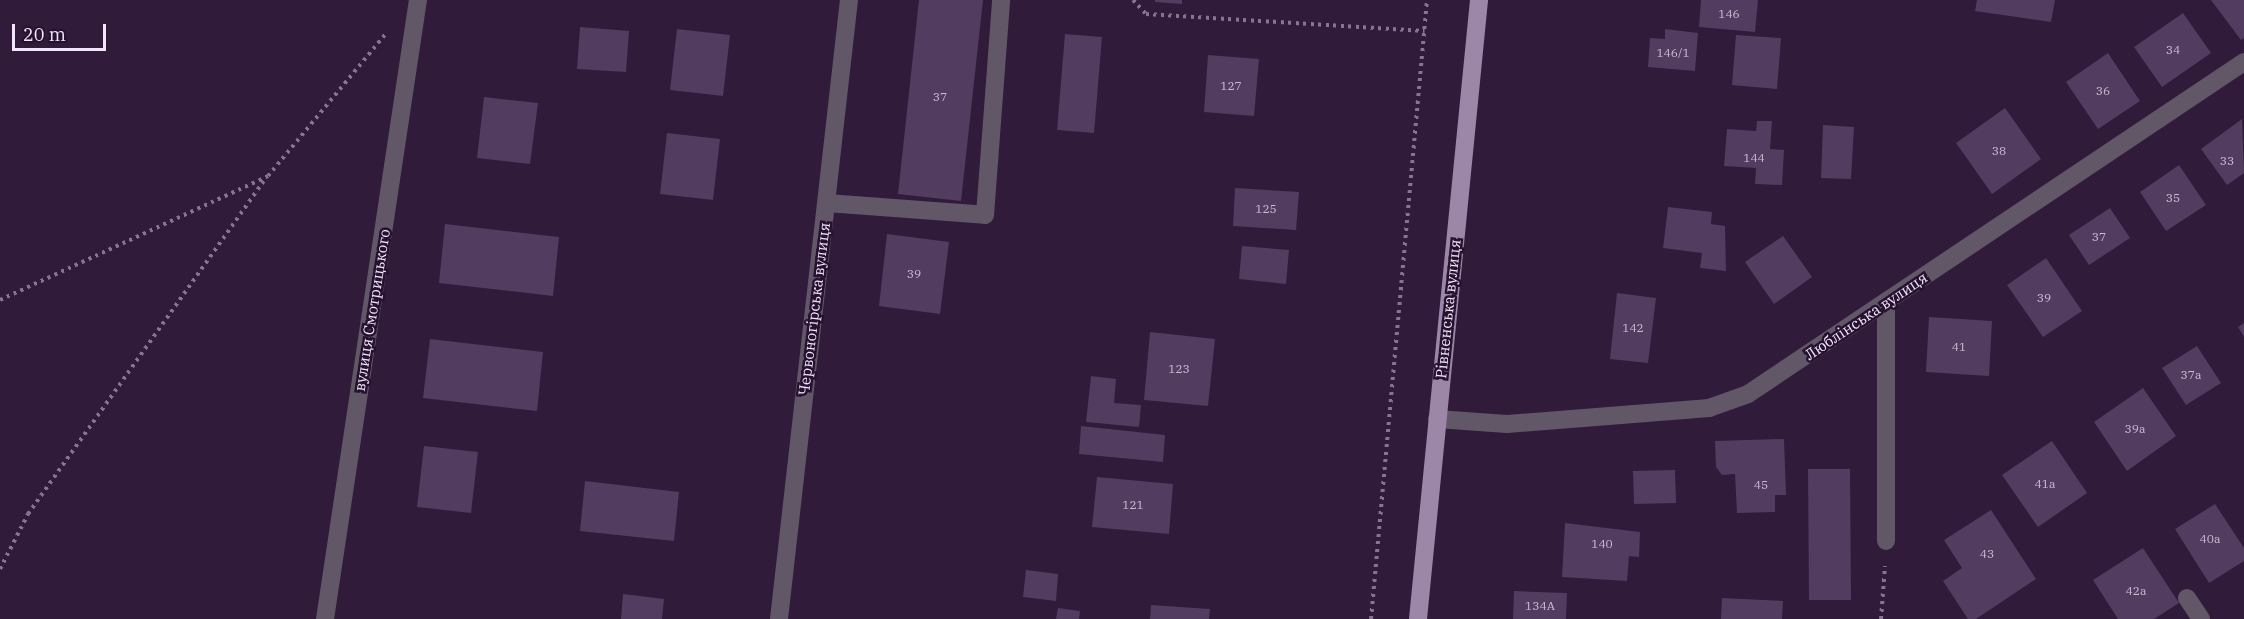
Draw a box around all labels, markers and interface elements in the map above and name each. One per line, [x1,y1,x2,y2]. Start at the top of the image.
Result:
house number: 146 [1718,7,1740,21]
scale bar [15,12,110,50]
text: 20 m [23,23,66,46]
house number: 34 [2166,43,2180,57]
house number: 146/1 [1656,46,1690,60]
house number: 127 [1220,79,1242,93]
house number: 36 [2096,84,2110,98]
house number: 37 [933,90,947,104]
house number: 38 [1992,144,2006,158]
house number: 144 [1743,151,1765,165]
house number: 33 [2220,154,2234,168]
house number: 35 [2166,191,2180,205]
house number: 125 [1255,202,1277,216]
street label: Червоногірська вулиця [794,221,834,397]
street label: вулиця Смотрицького [350,228,394,392]
house number: 37 [2092,230,2106,244]
street label: Рівненська вулиця [1432,239,1464,379]
house number: 39 [907,267,921,281]
street label: Люблінська вулиця [1801,268,1931,364]
house number: 39 [2037,291,2051,305]
house number: 142 [1622,321,1644,335]
house number: 41 [1952,340,1966,354]
house number: 123 [1168,362,1190,376]
house number: 37а [2181,368,2201,382]
house number: 39а [2125,422,2145,436]
house number: 41а [2035,477,2055,491]
house number: 45 [1754,478,1768,492]
house number: 121 [1122,498,1144,512]
house number: 40а [2200,532,2220,546]
house number: 140 [1591,537,1613,551]
house number: 43 [1980,547,1994,561]
house number: 42а [2126,584,2146,598]
house number: 134А [1525,599,1555,613]

